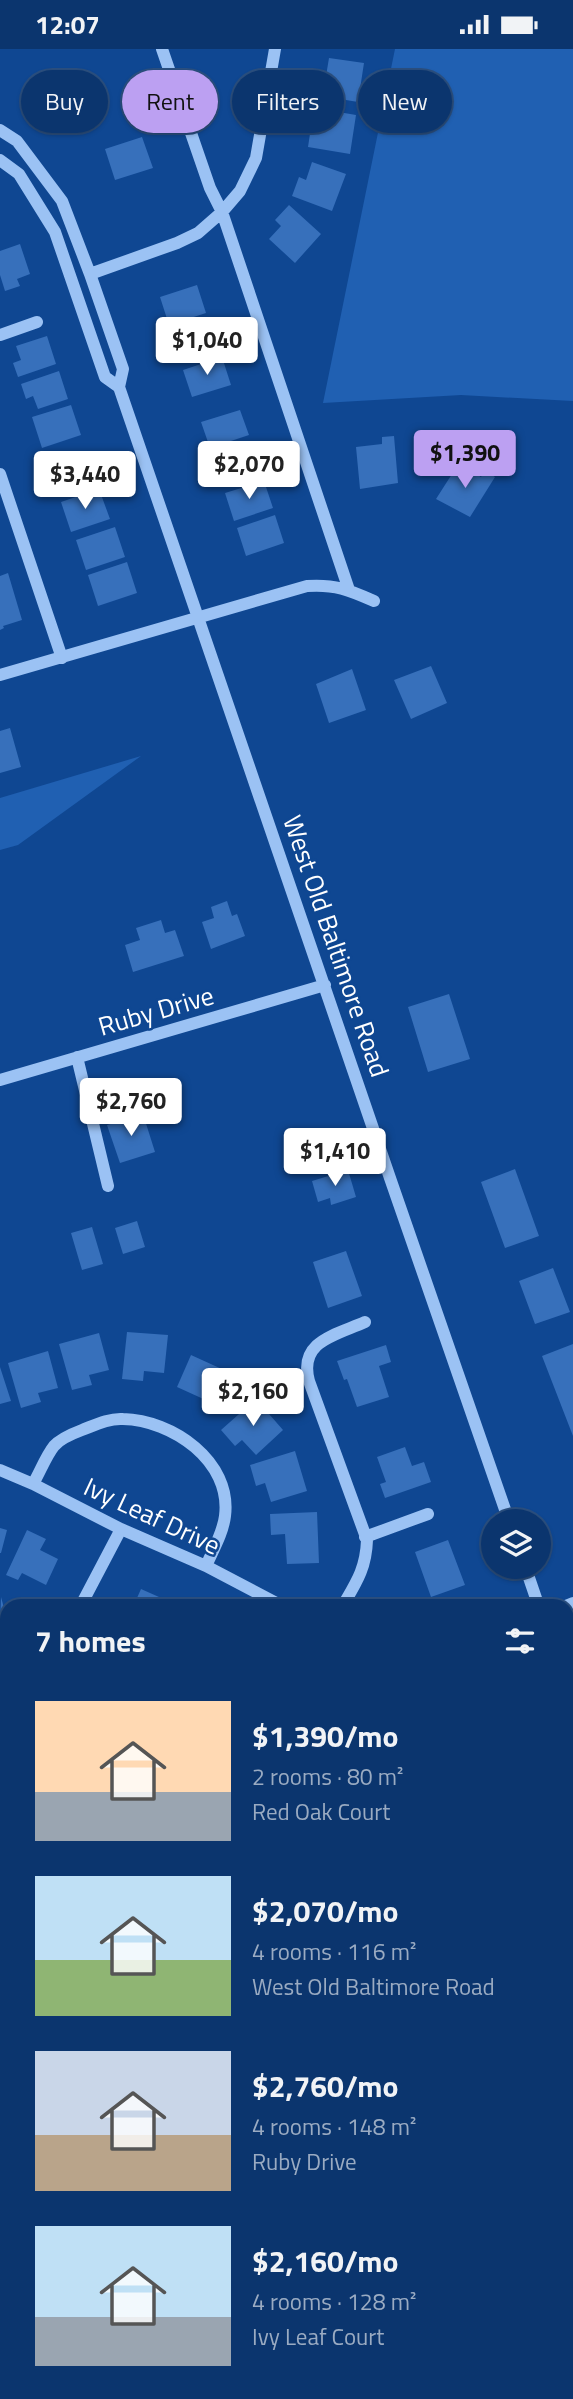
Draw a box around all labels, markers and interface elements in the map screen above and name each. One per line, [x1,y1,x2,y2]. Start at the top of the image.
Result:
text: 12:07 [35,5,100,44]
chip: Buy [21,70,108,133]
chip: Rent [122,70,218,133]
chip: Filters [232,70,344,133]
chip: New [358,70,452,133]
pin: $1,040 [150,317,264,377]
text: $1,040 [172,322,242,357]
pin: $1,390 [408,431,522,490]
text: $1,390 [430,435,500,470]
pin: $2,070 [192,441,306,501]
text: $2,070 [214,446,284,481]
pin: $3,440 [28,451,142,511]
text: $3,440 [50,456,120,491]
street label: West Old Baltimore Road [273,810,400,1082]
street label: Ruby Drive [94,975,218,1046]
pin: $2,760 [74,1079,188,1138]
text: $2,760 [96,1083,166,1118]
pin: $1,410 [278,1129,392,1188]
text: $1,410 [300,1133,370,1168]
pin: $2,160 [196,1369,310,1428]
text: $2,160 [218,1373,288,1408]
street label: Ivy Leaf Drive [77,1467,227,1564]
map controls [481,1509,551,1579]
button: layers [481,1509,551,1579]
text: 7 homes [35,1618,146,1664]
icon: filters [501,1622,539,1660]
text: $1,390/mo [252,1713,398,1759]
icon: home [91,1729,175,1813]
text: 2 rooms · 80 m² [252,1759,403,1794]
text: Red Oak Court [252,1794,390,1829]
text: $2,070/mo [252,1888,398,1934]
icon: home [91,1904,175,1988]
text: 4 rooms · 116 m² [252,1934,416,1969]
text: West Old Baltimore Road [252,1969,495,2004]
text: $2,760/mo [252,2063,398,2109]
icon: home [91,2079,175,2163]
text: 4 rooms · 148 m² [252,2109,416,2144]
text: Ruby Drive [252,2144,357,2179]
text: $2,160/mo [252,2238,398,2284]
icon: home [91,2254,175,2338]
text: 4 rooms · 128 m² [252,2284,416,2319]
text: Ivy Leaf Court [252,2319,384,2354]

